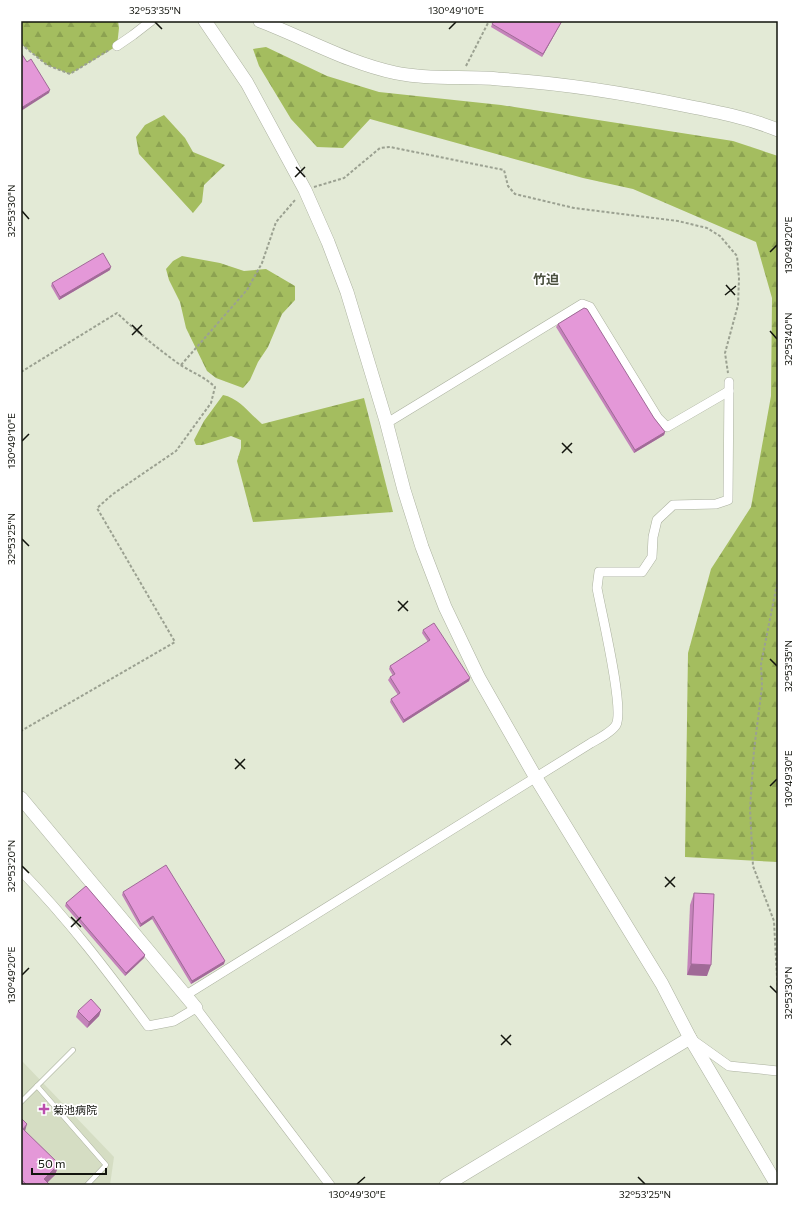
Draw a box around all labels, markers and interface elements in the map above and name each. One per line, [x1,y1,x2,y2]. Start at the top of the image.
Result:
text: 32°53'35"N [129,4,181,16]
text: 130°49'10"E [428,4,484,16]
text: 32°53'30"N [5,185,17,237]
text: 130°49'20"E [782,216,794,273]
district label: 竹迫 [533,271,559,287]
text: 32°53'40"N [782,312,794,366]
text: 130°49'10"E [5,413,17,469]
text: 32°53'25"N [5,513,17,565]
text: 32°53'35"N [782,640,794,692]
text: 130°49'30"E [782,750,794,808]
text: 32°53'20"N [5,840,17,892]
text: 130°49'20"E [5,946,17,1003]
text: 32°53'30"N [782,967,794,1019]
marker: 菊池病院 [38,1103,50,1115]
place label: 菊池病院 [53,1103,97,1116]
scale bar [32,1150,106,1176]
text: 50 m [38,1156,66,1170]
text: 130°49'30"E [328,1188,386,1200]
text: 32°53'25"N [619,1188,671,1200]

